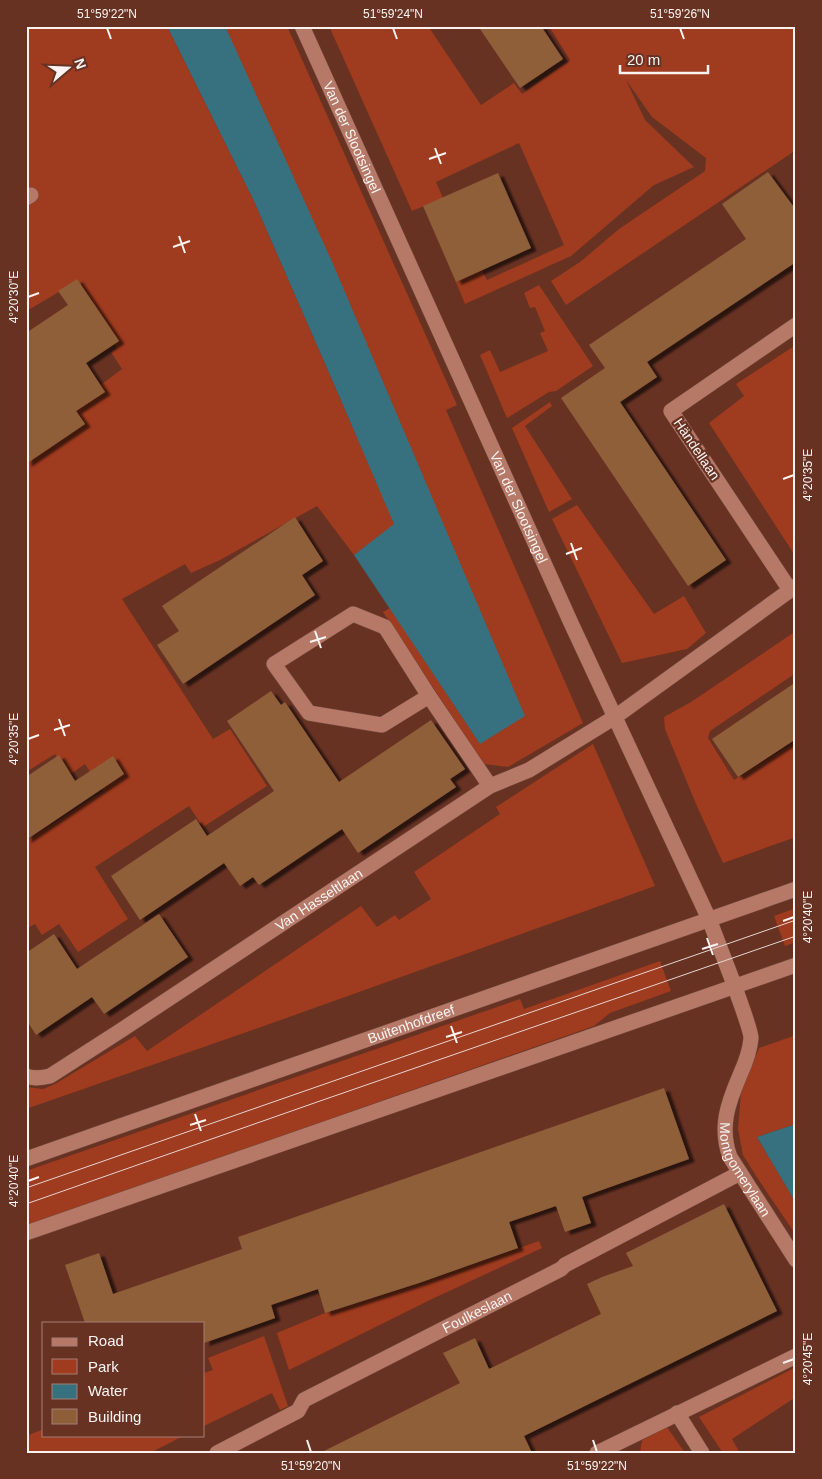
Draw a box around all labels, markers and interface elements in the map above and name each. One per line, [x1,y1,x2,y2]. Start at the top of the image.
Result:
text: 51°59'22"N [77,7,137,21]
text: 51°59'24"N [363,7,423,21]
text: 51°59'26"N [650,7,710,21]
north arrow [42,42,92,92]
scale bar [620,42,707,74]
text: 20 m [627,51,660,68]
text: N [71,56,90,71]
street label: Van der Slootsingel [320,79,384,195]
text: 4°20'30"E [7,271,21,323]
street label: Händellaan [671,415,723,483]
street label: Van der Slootsingel [487,449,551,566]
text: 4°20'35"E [801,449,815,501]
text: 4°20'35"E [7,713,21,765]
street label: Van Hasseltlaan [272,865,365,934]
text: 4°20'40"E [801,891,815,943]
street label: Buitenhofdreef [365,1001,457,1047]
street label: Montgomerylaan [717,1122,774,1219]
text: 4°20'40"E [7,1155,21,1207]
street label: Foulkeslaan [440,1288,514,1336]
legend [42,1322,205,1436]
text: Road [88,1332,124,1349]
text: 4°20'45"E [801,1333,815,1385]
text: Park [88,1358,119,1375]
text: Water [88,1382,127,1399]
text: Building [88,1408,141,1425]
text: 51°59'20"N [281,1459,341,1473]
text: 51°59'22"N [567,1459,627,1473]

